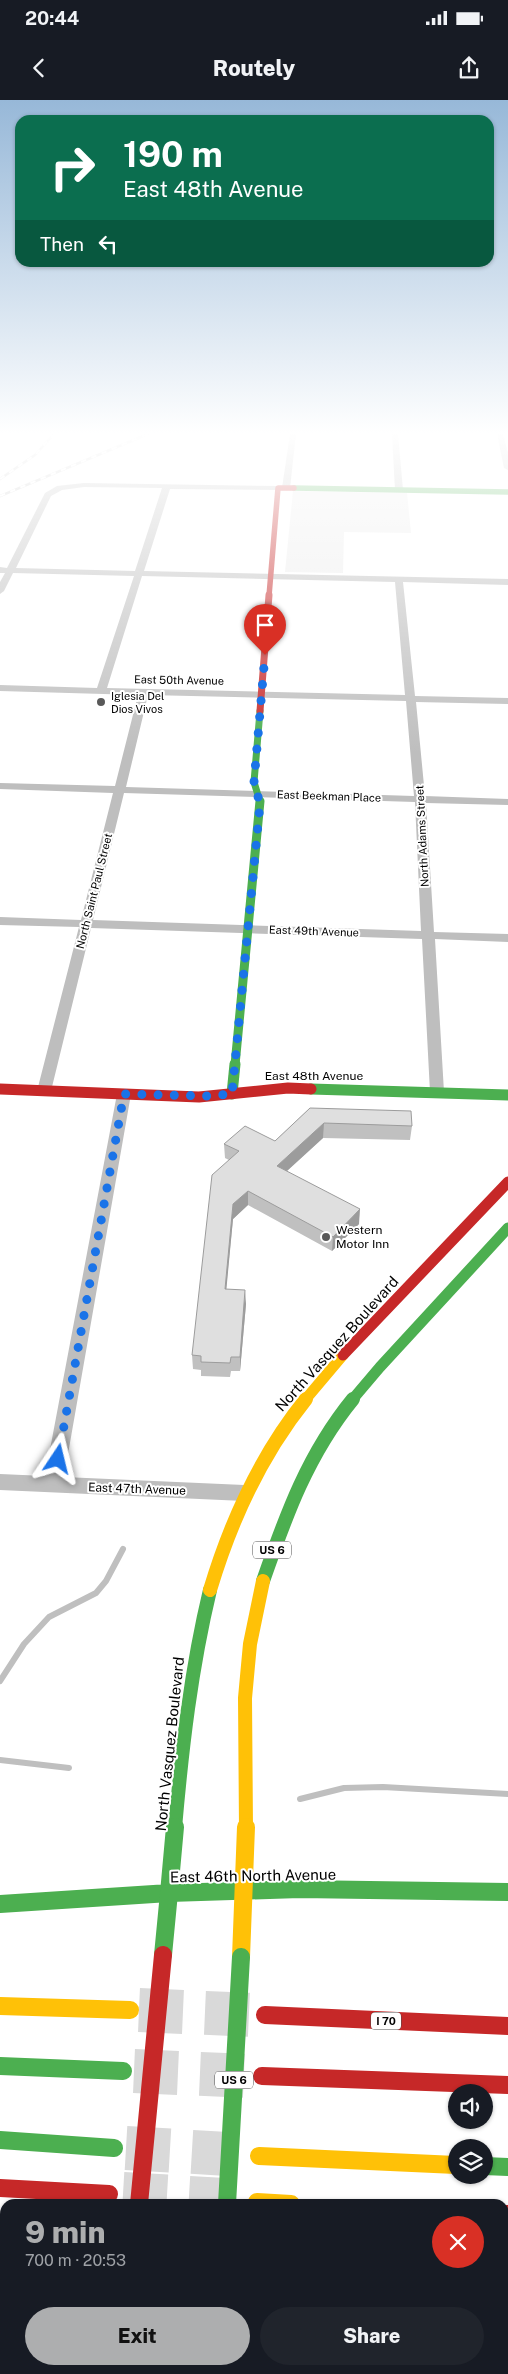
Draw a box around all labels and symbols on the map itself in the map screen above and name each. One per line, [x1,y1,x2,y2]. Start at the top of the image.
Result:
pin [244,604,286,655]
street label: East 50th Avenue [134,673,224,687]
place label: Iglesia Del Dios Vivos [111,690,164,715]
marker: Iglesia Del Dios Vivos [95,696,107,708]
street label: North Adams Street [413,785,431,887]
street label: East Beekman Place [277,788,381,804]
street label: North Saint Paul Street [74,832,114,950]
street label: East 49th Avenue [269,923,359,939]
street label: East 48th Avenue [265,1069,363,1083]
place label: Western Motor Inn [336,1223,389,1251]
marker: Western Motor Inn [320,1231,332,1243]
street label: North Vasquez Boulevard [272,1273,402,1415]
position arrow [31,1432,83,1484]
street label: East 47th Avenue [88,1480,186,1498]
road number: US 6 [253,1542,291,1558]
street label: North Vasquez Boulevard [152,1656,187,1832]
street label: East 46th North Avenue [170,1866,336,1885]
road number: I 70 [371,2012,401,2030]
road number: US 6 [215,2072,253,2088]

